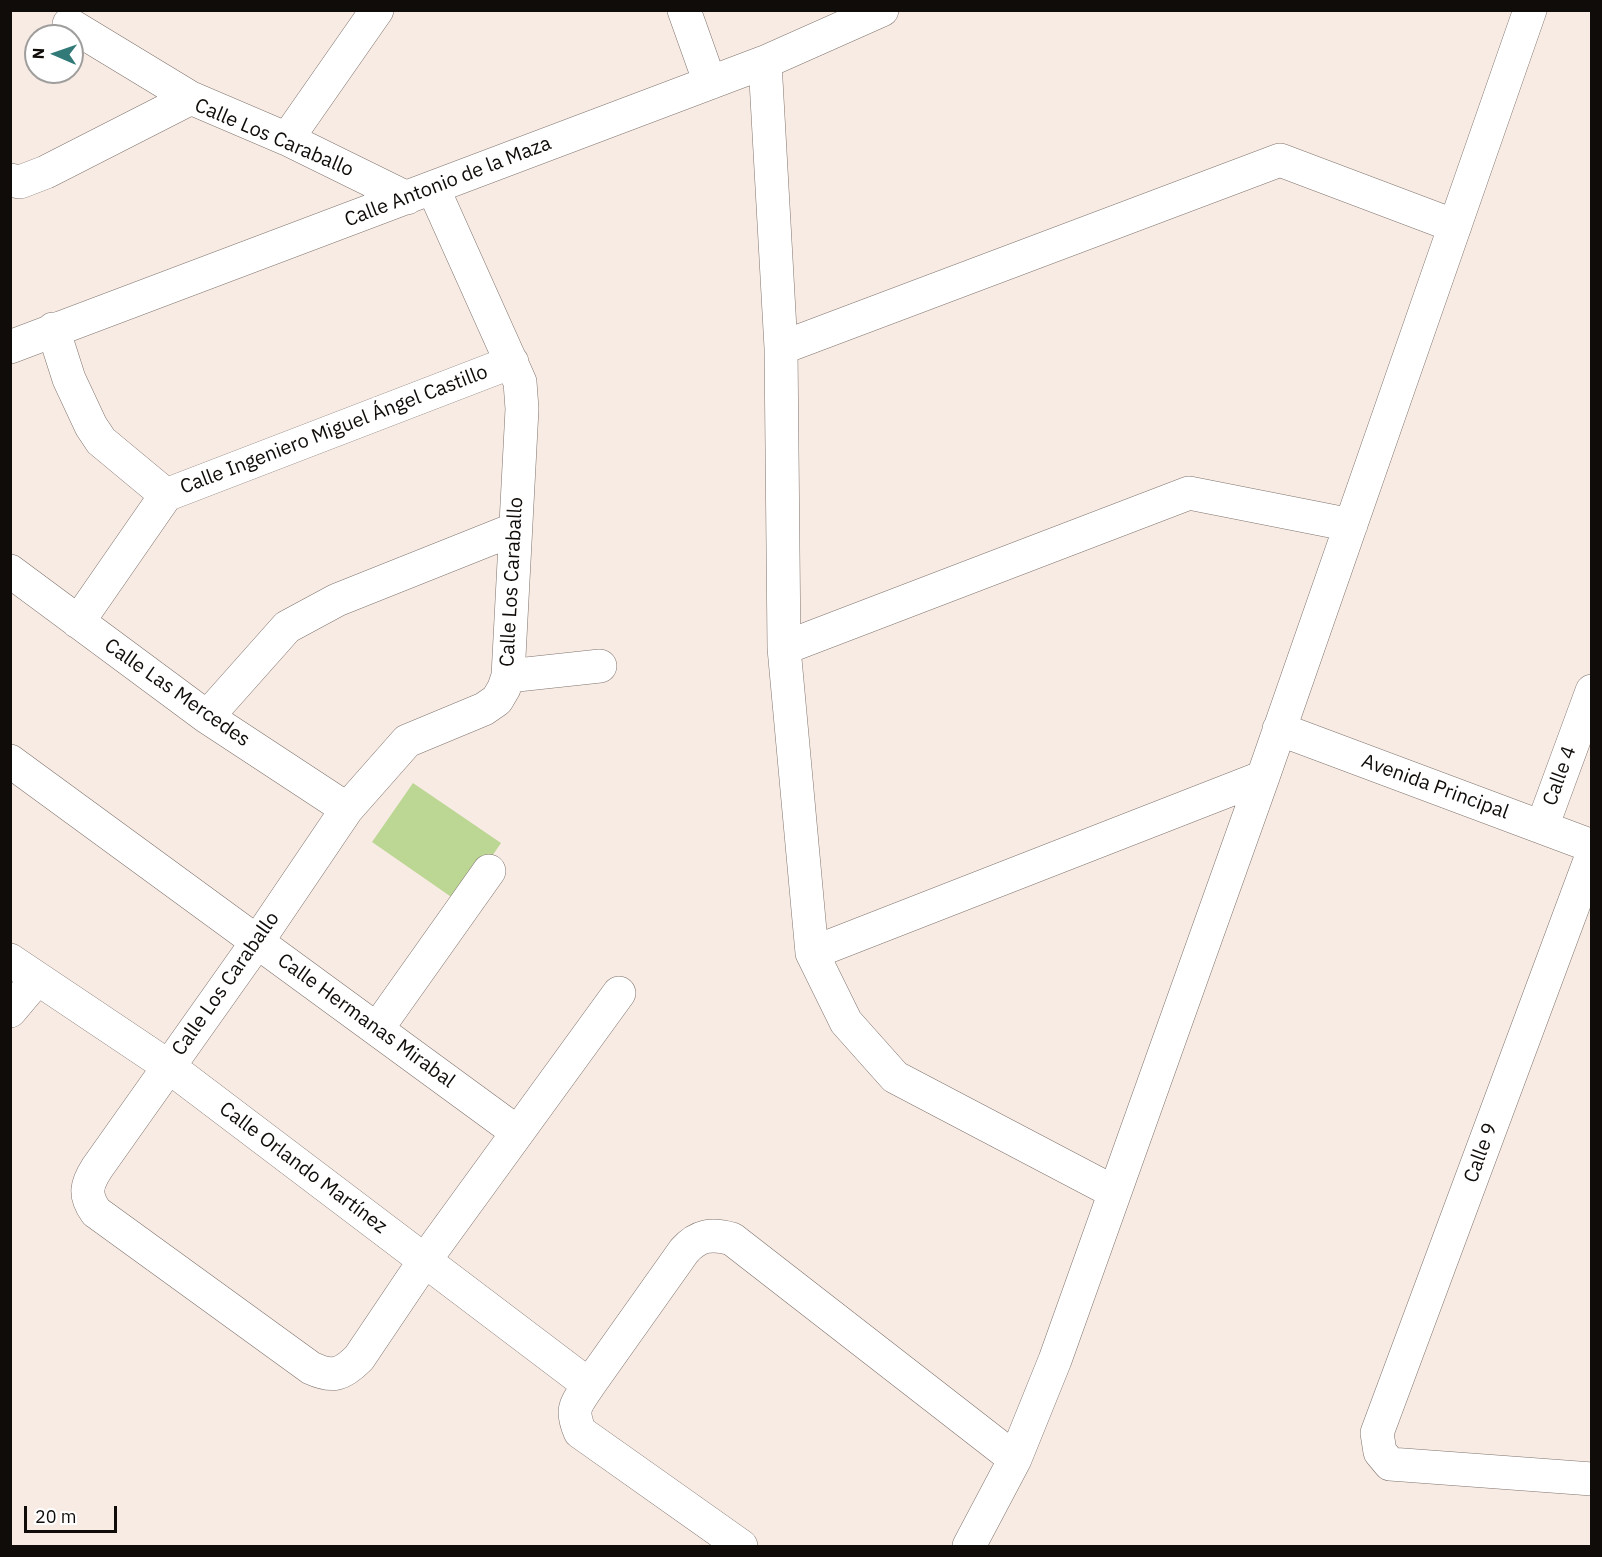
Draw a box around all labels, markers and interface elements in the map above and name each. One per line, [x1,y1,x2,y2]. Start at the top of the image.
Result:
north arrow [24,24,84,84]
text: N [28,47,48,60]
street label: Calle Los Caraballo [191,94,357,182]
street label: Calle Antonio de la Maza [341,132,555,232]
street label: Calle Ingeniero Miguel Ángel Castillo [177,360,491,500]
street label: Calle Los Caraballo [496,496,528,668]
street label: Calle Las Mercedes [99,634,255,752]
street label: Calle 4 [1538,743,1582,809]
street label: Avenida Principal [1358,749,1512,825]
street label: Calle Los Caraballo [167,907,285,1061]
street label: Calle Hermanas Mirabal [273,949,459,1093]
street label: Calle Orlando Martínez [214,1097,392,1239]
street label: Calle 9 [1459,1120,1503,1186]
scale bar [27,1494,120,1532]
text: 20 m [35,1505,77,1528]

